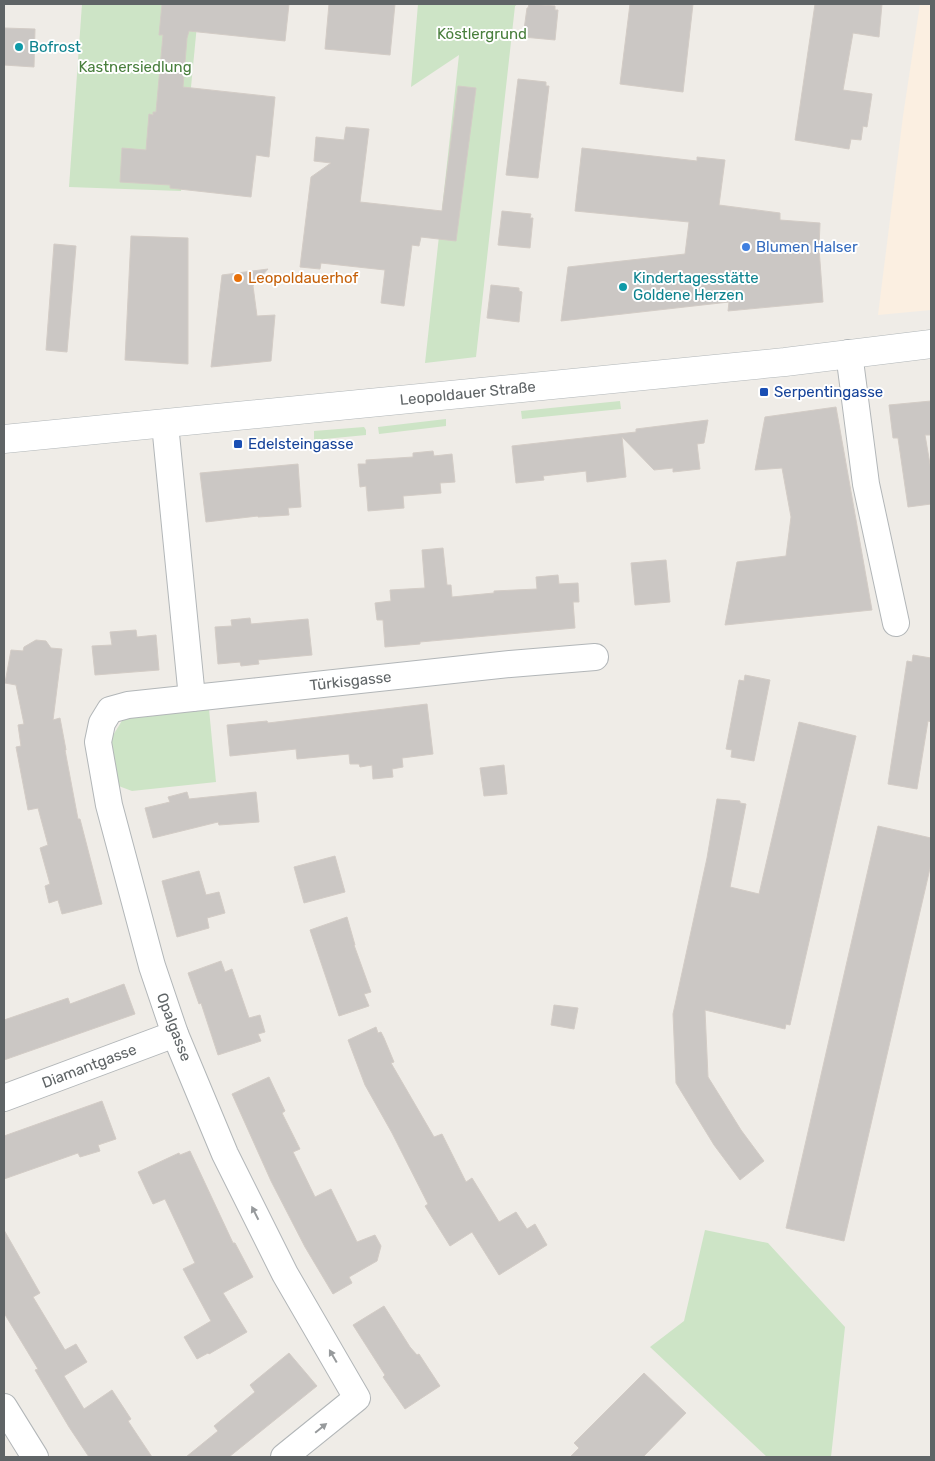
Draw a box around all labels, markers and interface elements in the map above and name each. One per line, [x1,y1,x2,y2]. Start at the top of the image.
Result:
park label: Köstlergrund [437,25,527,43]
place label: Bofrost [29,38,81,56]
marker: Bofrost [13,41,25,53]
park label: Kastnersiedlung [78,58,192,76]
place label: Blumen Halser [756,238,858,256]
marker: Blumen Halser [740,241,752,253]
place label: Leopoldauerhof [248,269,358,287]
place label: Kindertagesstätte Goldene Herzen [633,269,759,304]
marker: Leopoldauerhof [232,272,244,284]
marker: Kindertagesstätte Goldene Herzen [617,281,629,293]
street label: Leopoldauer Straße [399,378,537,409]
place label: Serpentingasse [774,383,883,401]
marker: Serpentingasse [758,386,770,398]
place label: Edelsteingasse [248,435,354,453]
marker: Edelsteingasse [232,438,244,450]
street label: Türkisgasse [309,668,392,694]
street label: Opalgasse [153,990,195,1064]
street label: Diamantgasse [39,1040,139,1092]
one-way arrow [250,1206,259,1221]
one-way arrow [328,1349,337,1362]
one-way arrow [314,1422,327,1433]

